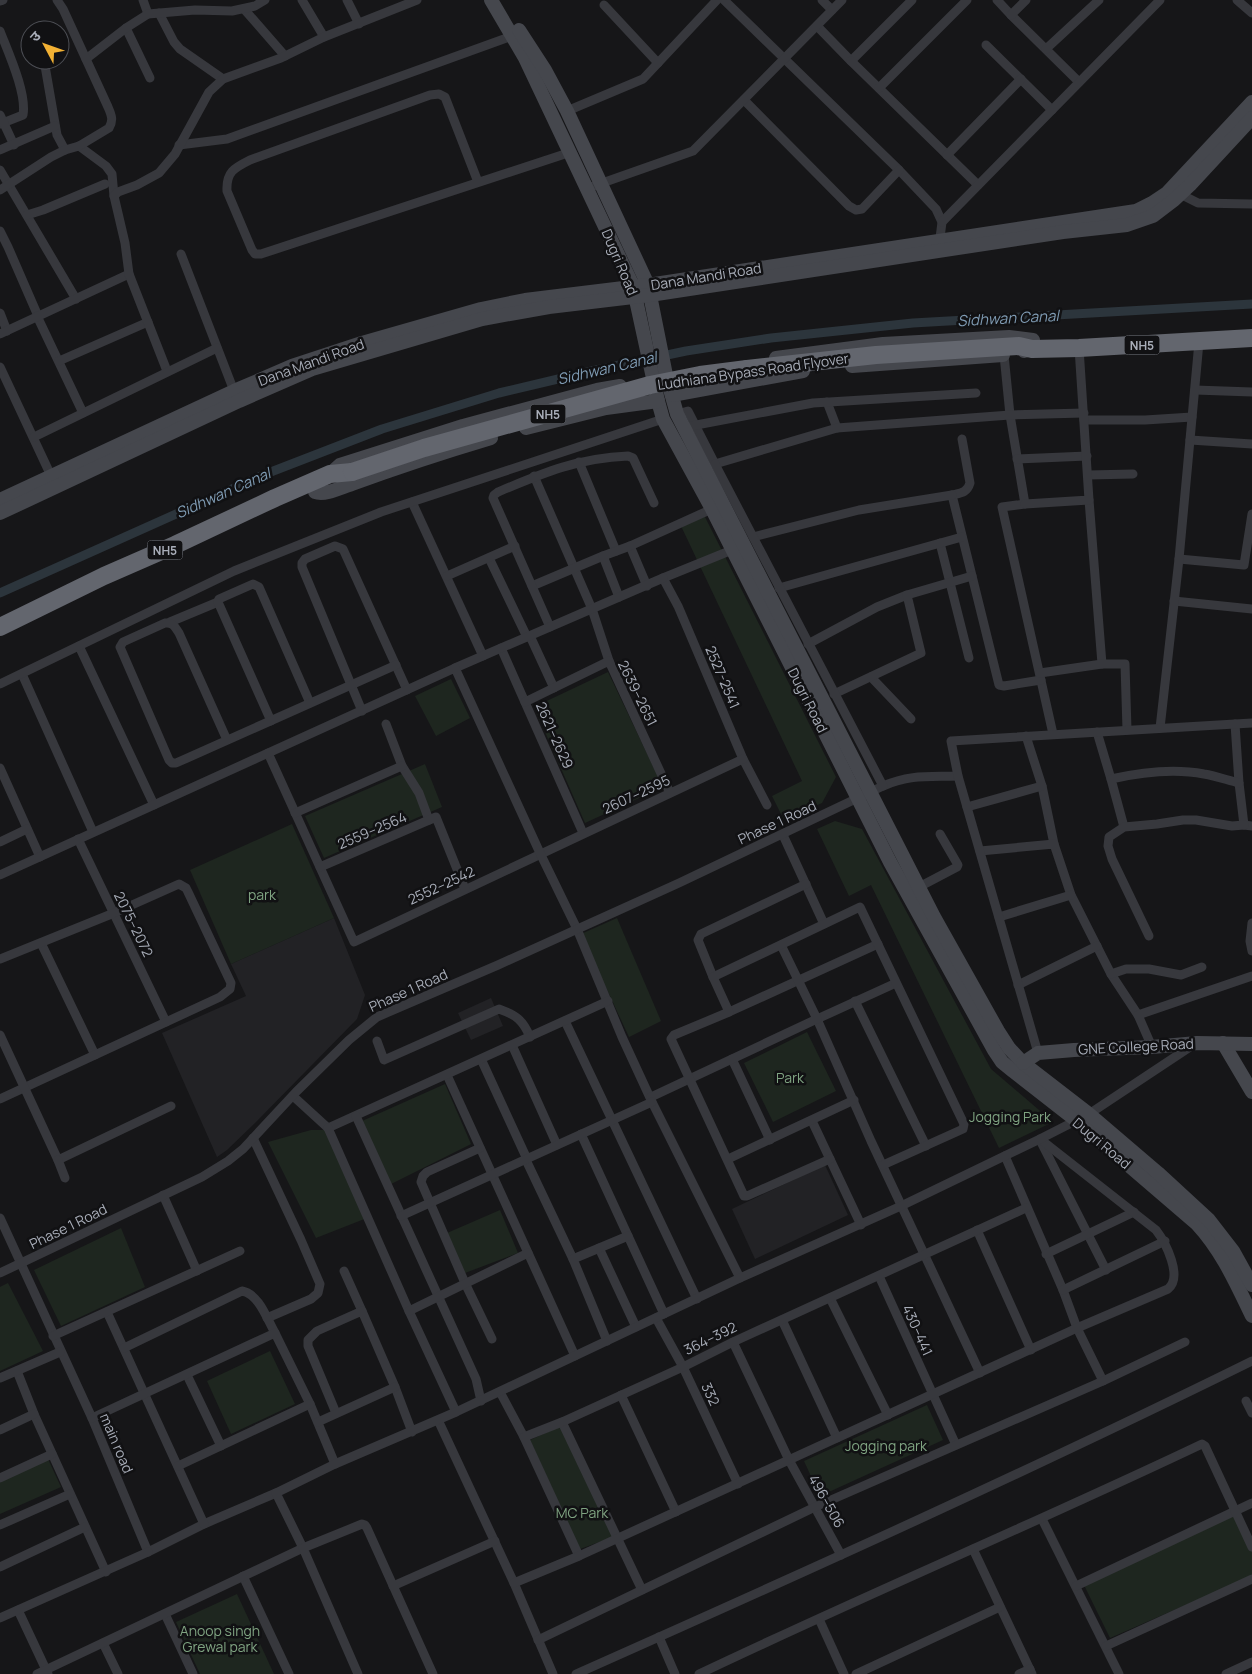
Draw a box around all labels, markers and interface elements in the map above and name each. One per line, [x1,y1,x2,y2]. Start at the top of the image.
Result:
north arrow [20,20,70,70]
text: उ [25,26,45,45]
street label: Dugri Road [598,226,642,298]
street label: Dana Mandi Road [649,258,763,294]
water label: Sidhwan Canal [957,305,1062,331]
street label: Dana Mandi Road [255,334,367,390]
road number: NH5 [1124,336,1160,354]
water label: Sidhwan Canal [555,346,661,390]
street label: Ludhiana Bypass Road Flyover [656,348,850,394]
road number: NH5 [530,404,566,424]
water label: Sidhwan Canal [172,462,276,523]
road number: NH5 [148,540,182,560]
street label: 2527-2541 [701,643,745,711]
street label: 2639--2651 [614,657,662,729]
street label: Dugri Road [784,664,832,736]
street label: 2621--2629 [532,699,578,771]
street label: 2607--2595 [599,770,673,818]
street label: Phase 1 Road [735,796,819,848]
street label: 2559--2564 [335,807,409,853]
street label: 2552--2542 [405,861,477,909]
park label: park [248,885,277,904]
street label: 2075--2072 [110,888,158,960]
street label: Phase 1 Road [366,964,450,1016]
street label: GNE College Road [1078,1033,1194,1059]
park label: Park [776,1068,805,1087]
park label: Jogging Park [969,1107,1052,1126]
street label: Dugri Road [1069,1113,1135,1173]
street label: Phase 1 Road [26,1199,110,1253]
street label: 430--441 [898,1301,938,1359]
street label: 364--392 [680,1317,740,1359]
street label: 332 [697,1379,725,1409]
street label: main road [96,1410,138,1476]
park label: Jogging park [845,1436,928,1455]
street label: 496--506 [805,1471,849,1531]
park label: MC Park [556,1503,609,1522]
park label: Anoop singh Grewal park [180,1621,260,1656]

